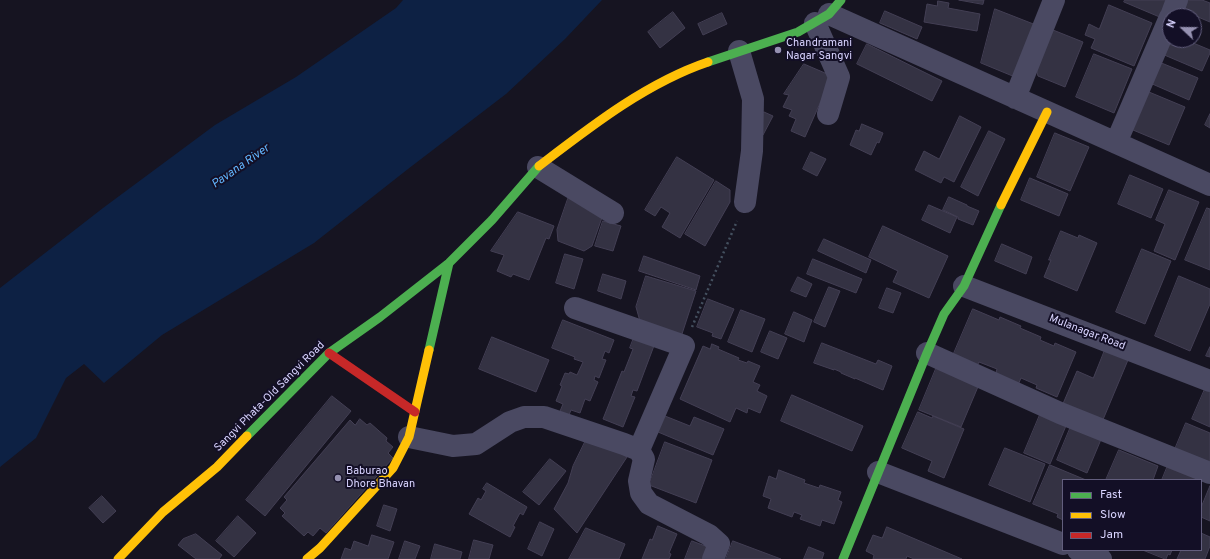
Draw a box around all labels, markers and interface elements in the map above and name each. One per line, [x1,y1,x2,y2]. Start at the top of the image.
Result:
north arrow [1162,8,1202,48]
text: N [1164,18,1180,30]
place label: Chandramani Nagar Sangvi [786,37,852,63]
marker: Chandramani Nagar Sangvi [773,45,783,55]
water label: Pavana River [209,142,273,192]
street label: Mulanagar Road [1047,312,1127,354]
street label: Sangvi Phata-Old Sangvi Road [212,339,328,455]
place label: Baburao Dhore Bhavan [346,465,415,491]
marker: Baburao Dhore Bhavan [333,473,343,483]
legend [1062,479,1202,551]
text: Fast [1100,487,1122,503]
text: Slow [1100,507,1126,523]
text: Jam [1100,527,1123,543]

